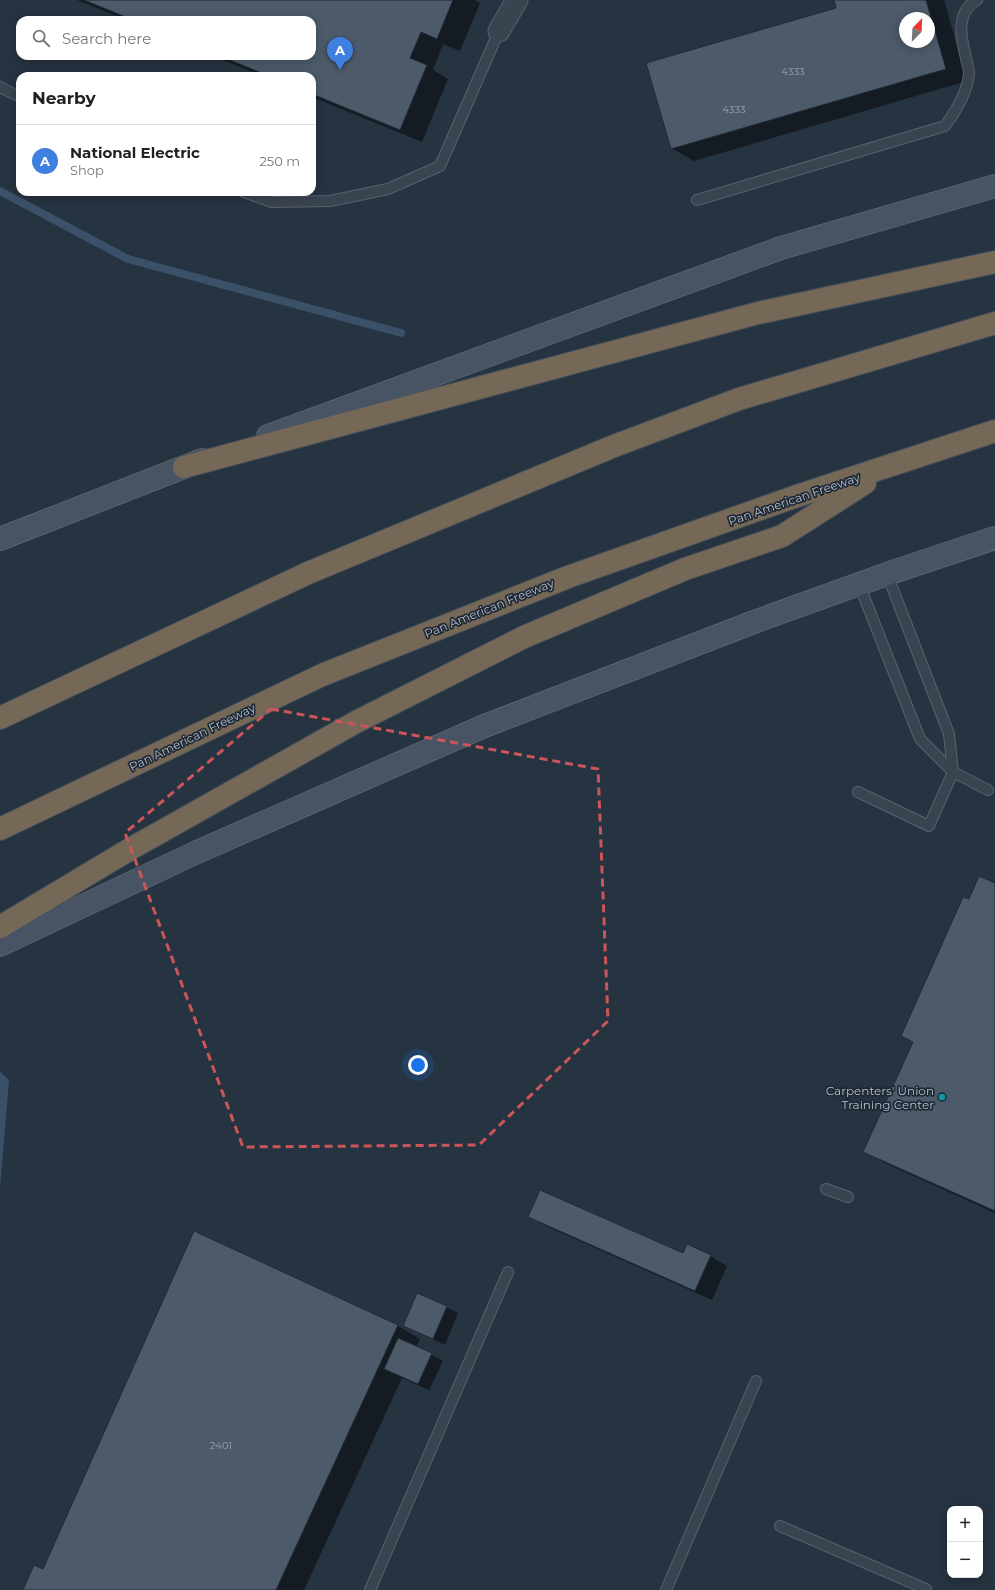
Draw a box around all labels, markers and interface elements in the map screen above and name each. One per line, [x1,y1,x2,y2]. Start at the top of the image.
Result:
north arrow [899,12,935,48]
search box [16,16,316,60]
icon: search [30,27,52,49]
text: Search here [62,29,151,48]
pin: A [327,37,353,70]
house number: 4333 [781,65,805,78]
text: Nearby [32,88,96,108]
house number: 4333 [722,103,746,116]
text: National Electric [70,143,200,162]
text: A [40,153,50,169]
text: 250 m [259,153,300,169]
text: Shop [70,162,104,178]
street label: Pan American Freeway [726,469,862,529]
street label: Pan American Freeway [422,575,557,641]
street label: Pan American Freeway [126,700,258,774]
your location [408,1055,428,1075]
place label: Carpenters' Union Training Center [826,1083,934,1112]
marker: Carpenters' Union Training Center [937,1092,947,1102]
house number: 2401 [210,1439,232,1452]
map controls [947,1506,983,1578]
button: + [947,1506,983,1542]
button: − [947,1542,983,1578]

